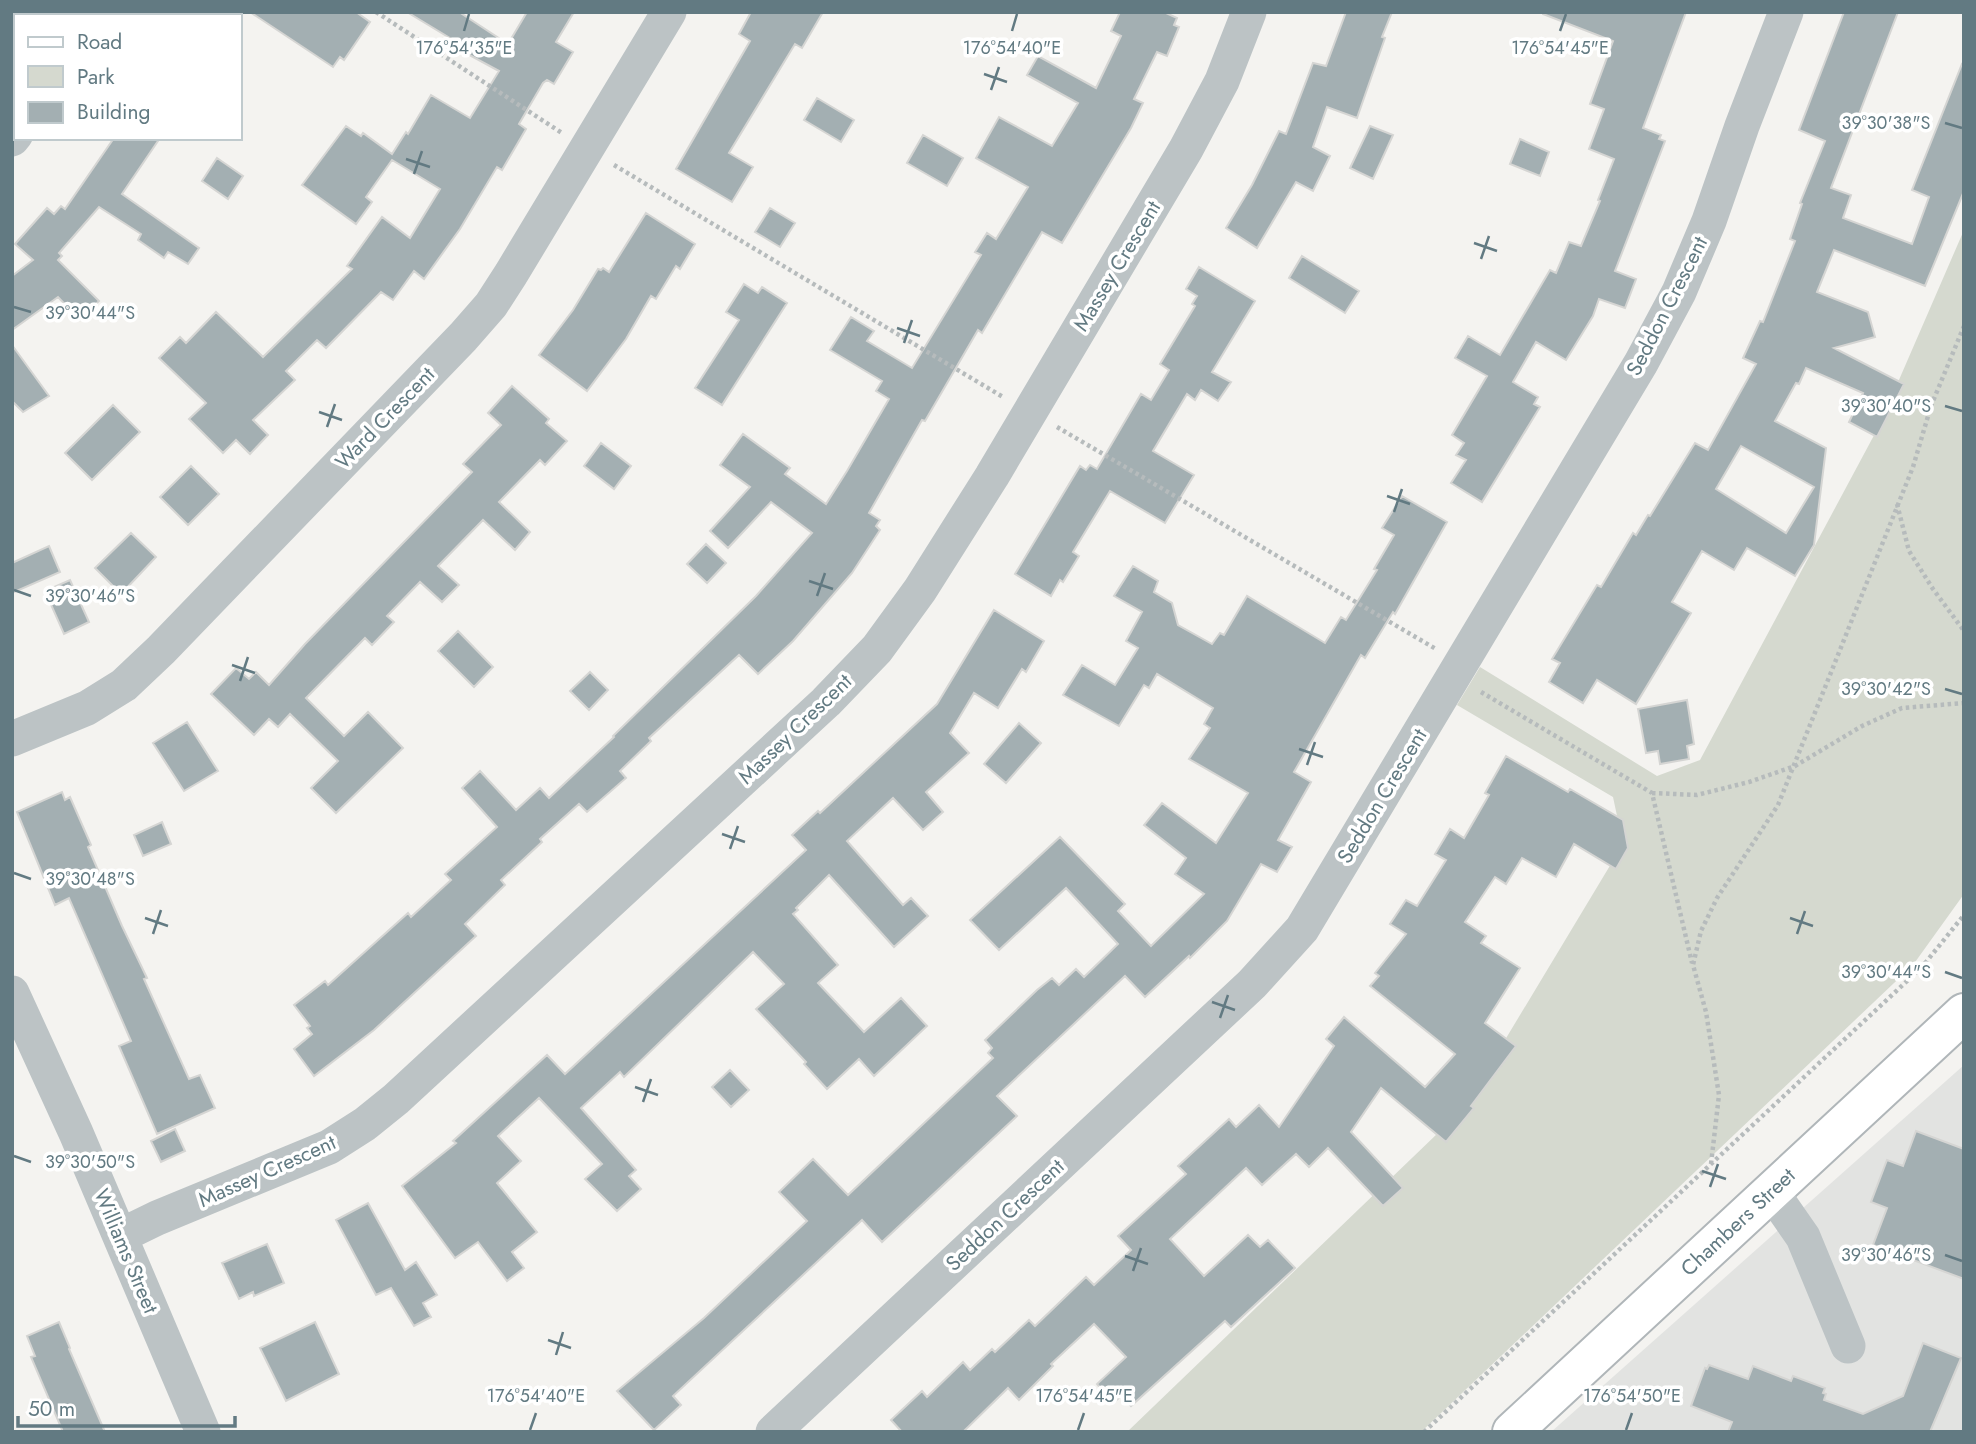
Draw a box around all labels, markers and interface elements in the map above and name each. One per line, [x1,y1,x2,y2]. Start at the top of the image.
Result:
legend [14,14,242,140]
text: Road [77,27,122,57]
text: 176°54'35"E [416,35,512,61]
text: 176°54'40"E [963,35,1061,61]
text: 176°54'45"E [1511,35,1609,61]
text: Park [77,62,115,92]
text: Building [77,97,150,127]
text: 39°30'38"S [1842,110,1931,136]
street label: Massey Crescent [1066,195,1168,337]
street label: Seddon Crescent [1619,231,1715,381]
text: 39°30'44"S [45,300,135,326]
street label: Ward Crescent [328,360,442,476]
text: 39°30'40"S [1841,393,1931,419]
text: 39°30'46"S [45,583,135,609]
street label: Massey Crescent [732,667,858,791]
text: 39°30'42"S [1841,676,1931,702]
street label: Seddon Crescent [1330,723,1434,869]
text: 39°30'48"S [45,866,135,892]
text: 39°30'44"S [1841,959,1931,985]
street label: Massey Crescent [194,1127,340,1215]
text: 39°30'50"S [45,1149,135,1175]
street label: Seddon Crescent [939,1152,1071,1278]
street label: Chambers Street [1674,1161,1802,1283]
street label: Williams Street [86,1184,166,1318]
text: 39°30'46"S [1841,1242,1931,1268]
text: 176°54'40"E [487,1383,585,1409]
text: 176°54'45"E [1035,1383,1133,1409]
text: 176°54'50"E [1583,1383,1681,1409]
scale bar [18,1384,234,1428]
text: 50 m [28,1394,75,1424]

